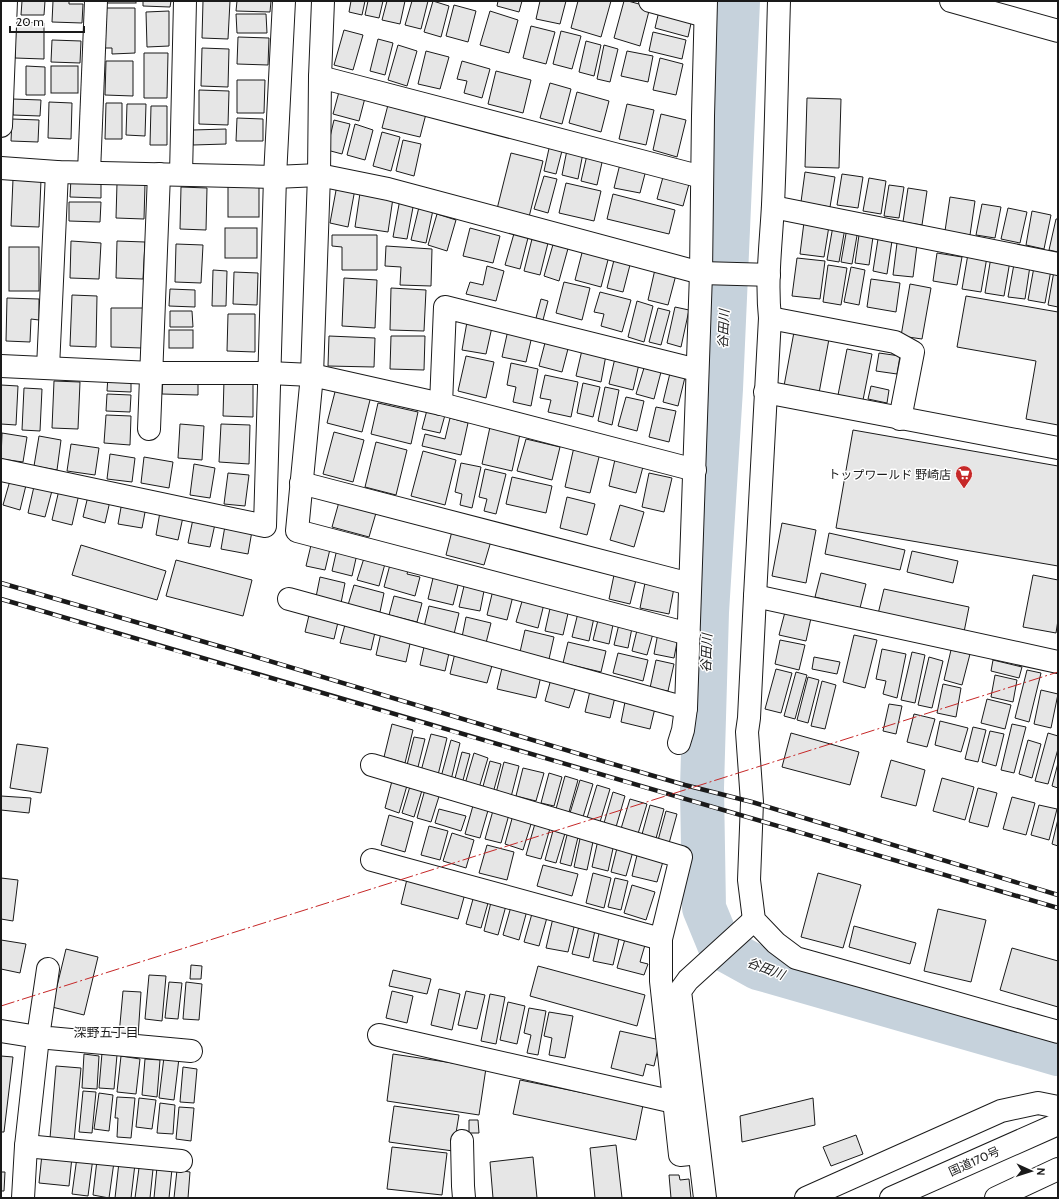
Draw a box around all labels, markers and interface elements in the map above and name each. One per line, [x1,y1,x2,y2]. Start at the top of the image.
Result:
scale bar [10,8,84,34]
text: 20 m [16,14,44,29]
water label: 谷田川 [714,307,732,349]
supermarket icon: トップワールド 野崎店 [954,464,974,489]
place label: トップワールド 野崎店 [828,467,951,482]
water label: 谷田川 [697,631,715,673]
water label: 谷田川 [745,954,789,983]
district label: 深野五丁目 [73,1024,139,1040]
street label: 国道170号 [946,1143,1002,1179]
north arrow [1011,1151,1051,1191]
text: N [1034,1167,1048,1176]

